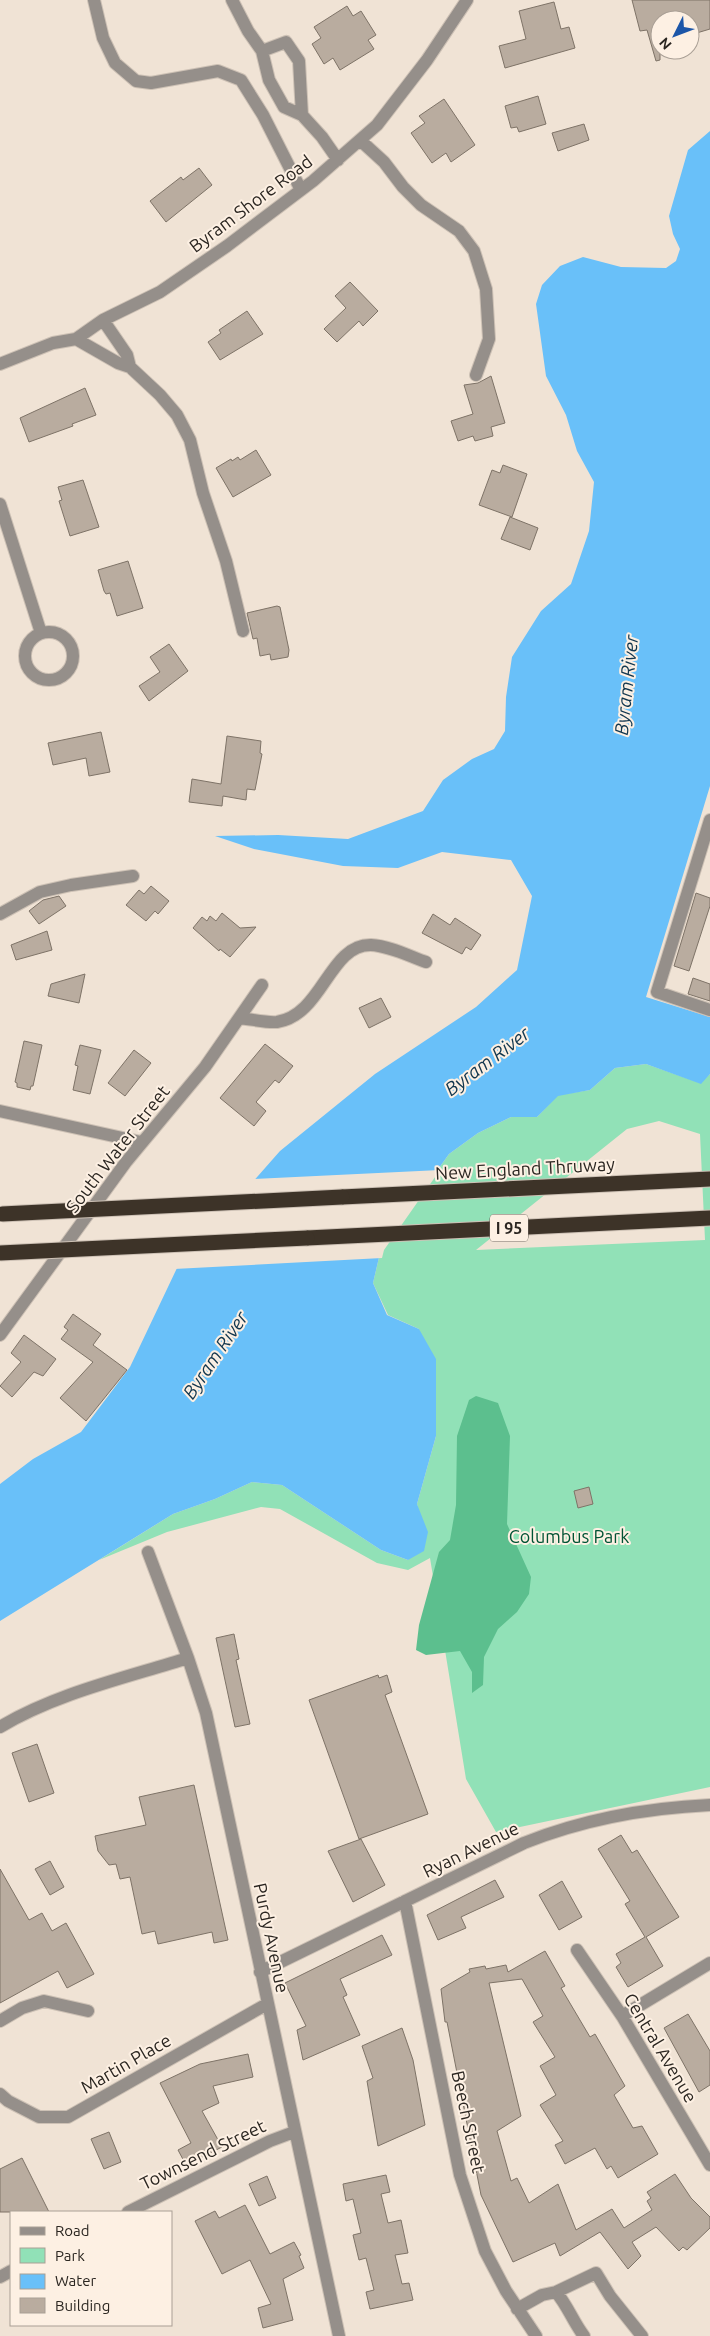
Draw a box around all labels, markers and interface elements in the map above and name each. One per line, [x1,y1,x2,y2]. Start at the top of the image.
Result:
north arrow [650,10,700,60]
text: N [656,34,675,53]
street label: Byram Shore Road [185,151,316,256]
water label: Byram River [610,633,642,736]
water label: Byram River [440,1022,534,1100]
street label: South Water Street [61,1081,173,1216]
street label: New England Thruway [435,1153,616,1183]
road number: I 95 [490,1214,528,1242]
water label: Byram River [178,1307,253,1403]
park label: Columbus Park [509,1526,629,1546]
street label: Ryan Avenue [419,1817,522,1881]
street label: Purdy Avenue [251,1881,293,1995]
street label: Central Avenue [620,1989,701,2106]
street label: Martin Place [77,2029,174,2097]
street label: Beech Street [448,2069,490,2175]
street label: Townsend Street [137,2115,268,2193]
legend [10,2211,172,2326]
text: Road [55,2222,90,2239]
text: Park [55,2247,85,2264]
text: Water [55,2272,96,2289]
text: Building [55,2297,110,2314]

